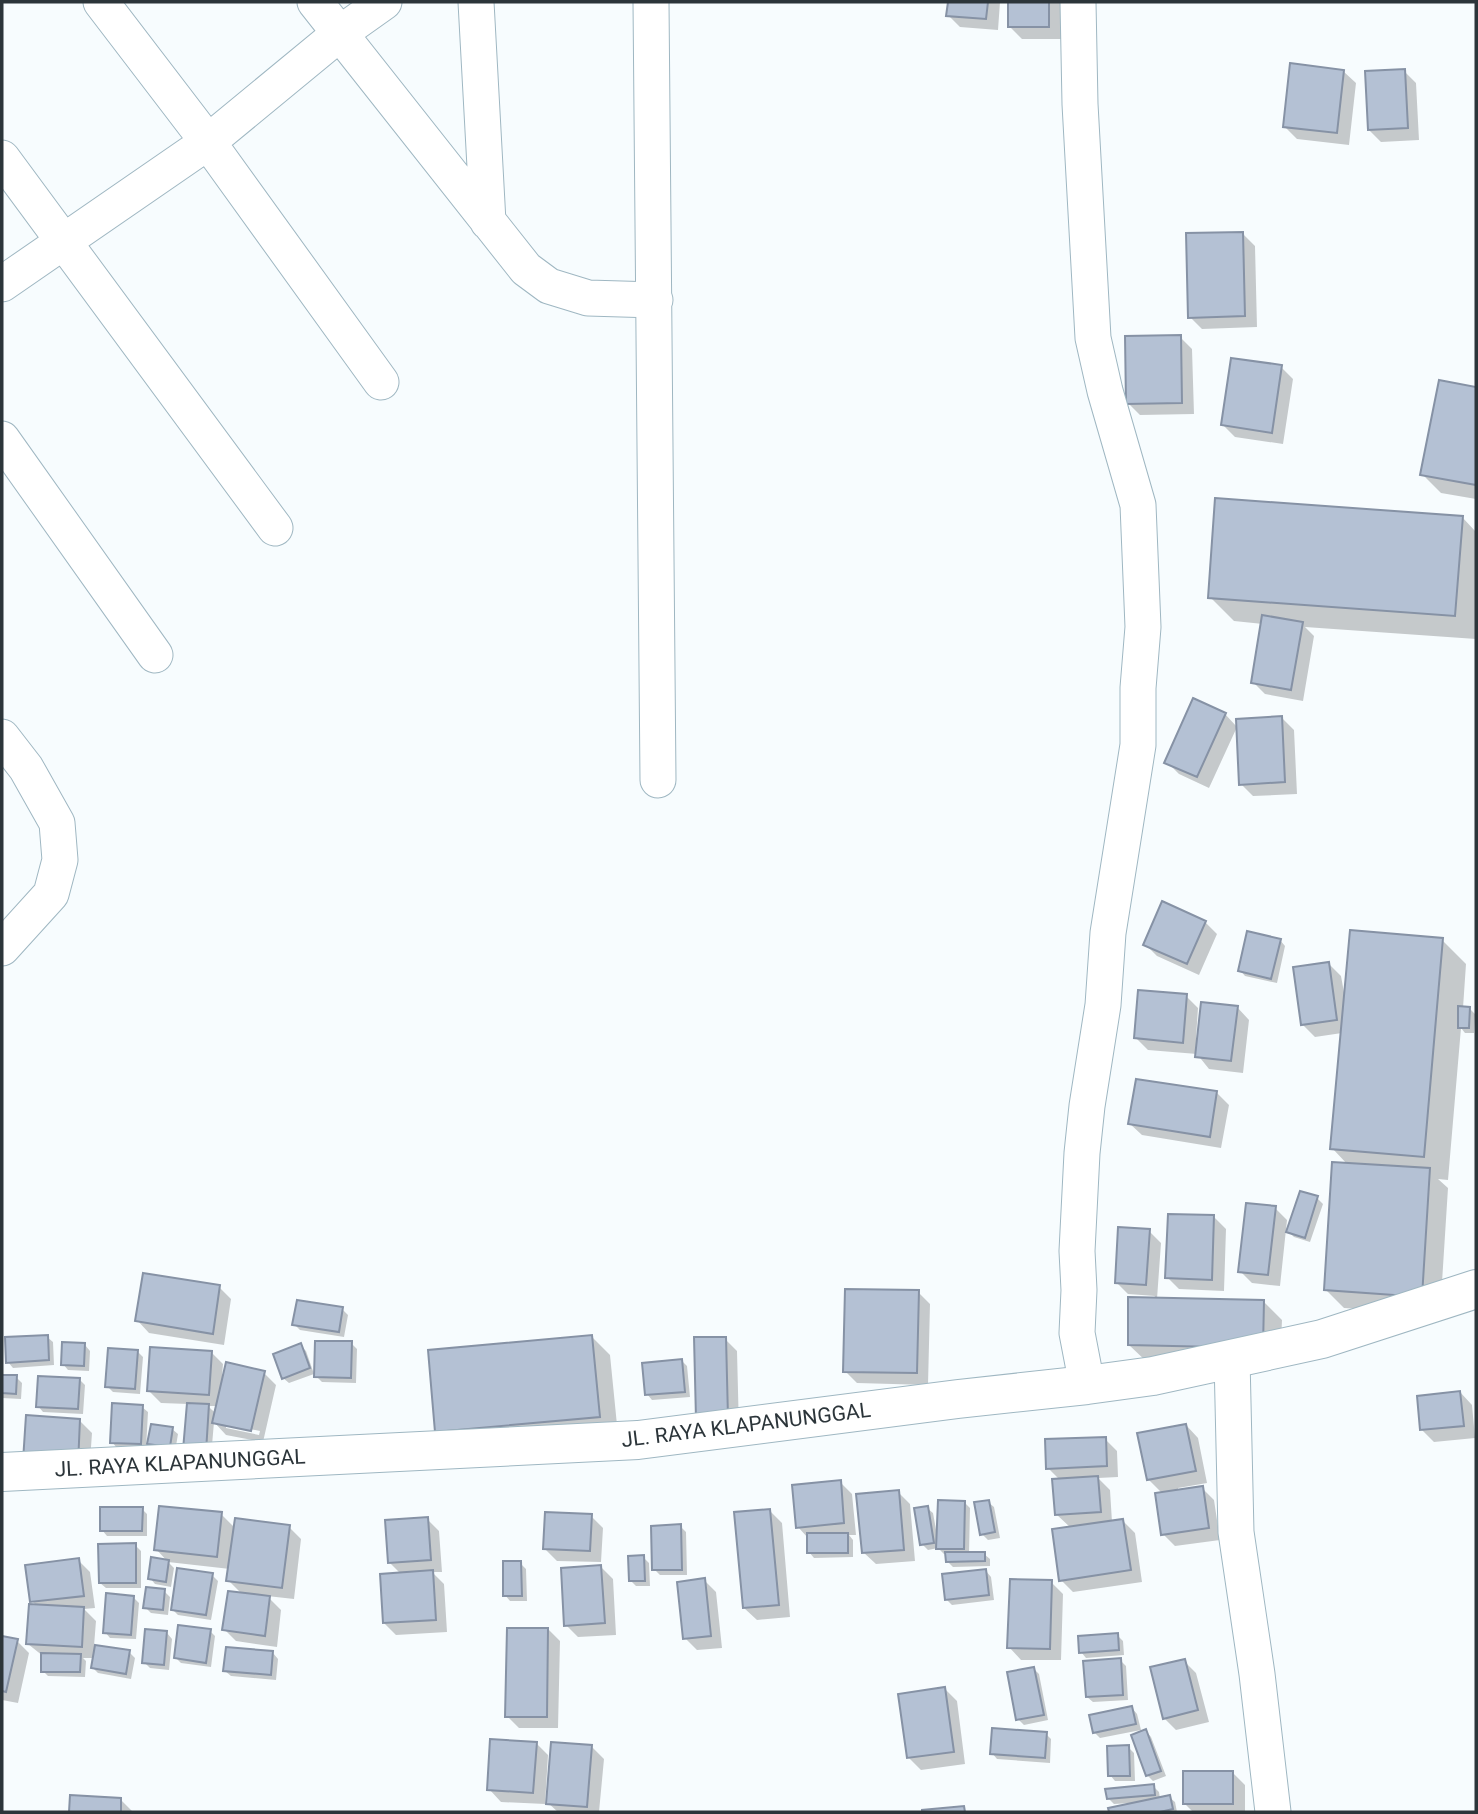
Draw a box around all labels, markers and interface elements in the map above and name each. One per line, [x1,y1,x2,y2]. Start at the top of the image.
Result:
street label: JL. RAYA KLAPANUNGGAL [620,1398,872,1452]
street label: JL. RAYA KLAPANUNGGAL [54,1444,306,1482]

